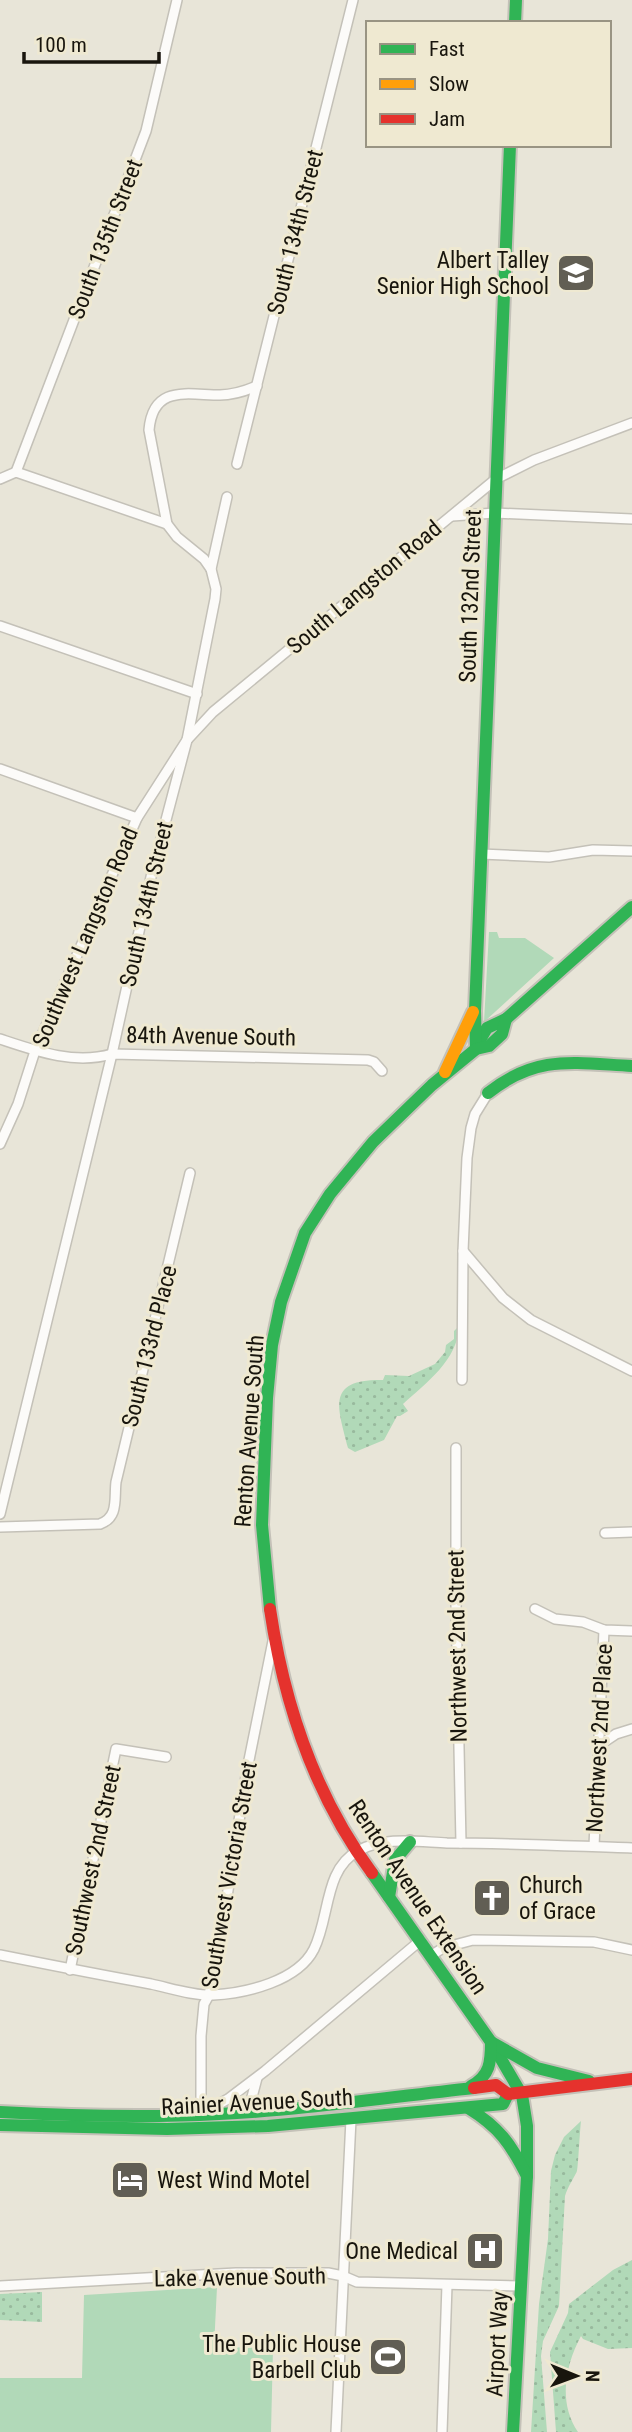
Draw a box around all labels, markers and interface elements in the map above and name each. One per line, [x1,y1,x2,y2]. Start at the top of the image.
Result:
scale bar [24,21,159,65]
legend [366,21,611,147]
text: 100 m [35,33,87,57]
text: Fast [429,37,465,61]
text: Slow [429,72,469,96]
text: Jam [429,107,465,131]
street label: South 134th Street [262,147,329,317]
street label: South 135th Street [63,155,148,323]
place label: Albert Talley Senior High School [377,247,549,300]
school or university icon: Albert Talley Senior High School [555,252,597,294]
street label: South 132nd Street [454,509,487,683]
street label: South Langston Road [282,515,447,660]
street label: South 134th Street [114,819,179,989]
street label: Southwest Langston Road [27,823,144,1051]
street label: 84th Avenue South [126,1022,296,1051]
street label: South 133rd Place [116,1262,183,1430]
street label: Renton Avenue South [229,1334,270,1528]
street label: Northwest 2nd Street [442,1549,473,1743]
street label: Northwest 2nd Place [581,1643,618,1833]
street label: Southwest Victoria Street [196,1759,263,1991]
street label: Southwest 2nd Street [60,1762,127,1958]
street label: Renton Avenue Extension [342,1795,493,2000]
place label: Church of Grace [519,1872,596,1925]
church icon: Church of Grace [471,1877,513,1919]
street label: Rainier Avenue South [160,2084,354,2121]
hotel icon: West Wind Motel [109,2159,151,2201]
place label: West Wind Motel [157,2167,310,2194]
hospital icon: One Medical [464,2230,506,2272]
place label: One Medical [345,2238,458,2265]
street label: Lake Avenue South [154,2262,326,2293]
street label: Airport Way [481,2290,514,2397]
place label: The Public House Barbell Club [202,2331,361,2384]
sports icon: The Public House Barbell Club [367,2336,409,2378]
north arrow [541,2341,611,2411]
text: N [581,2370,604,2382]

